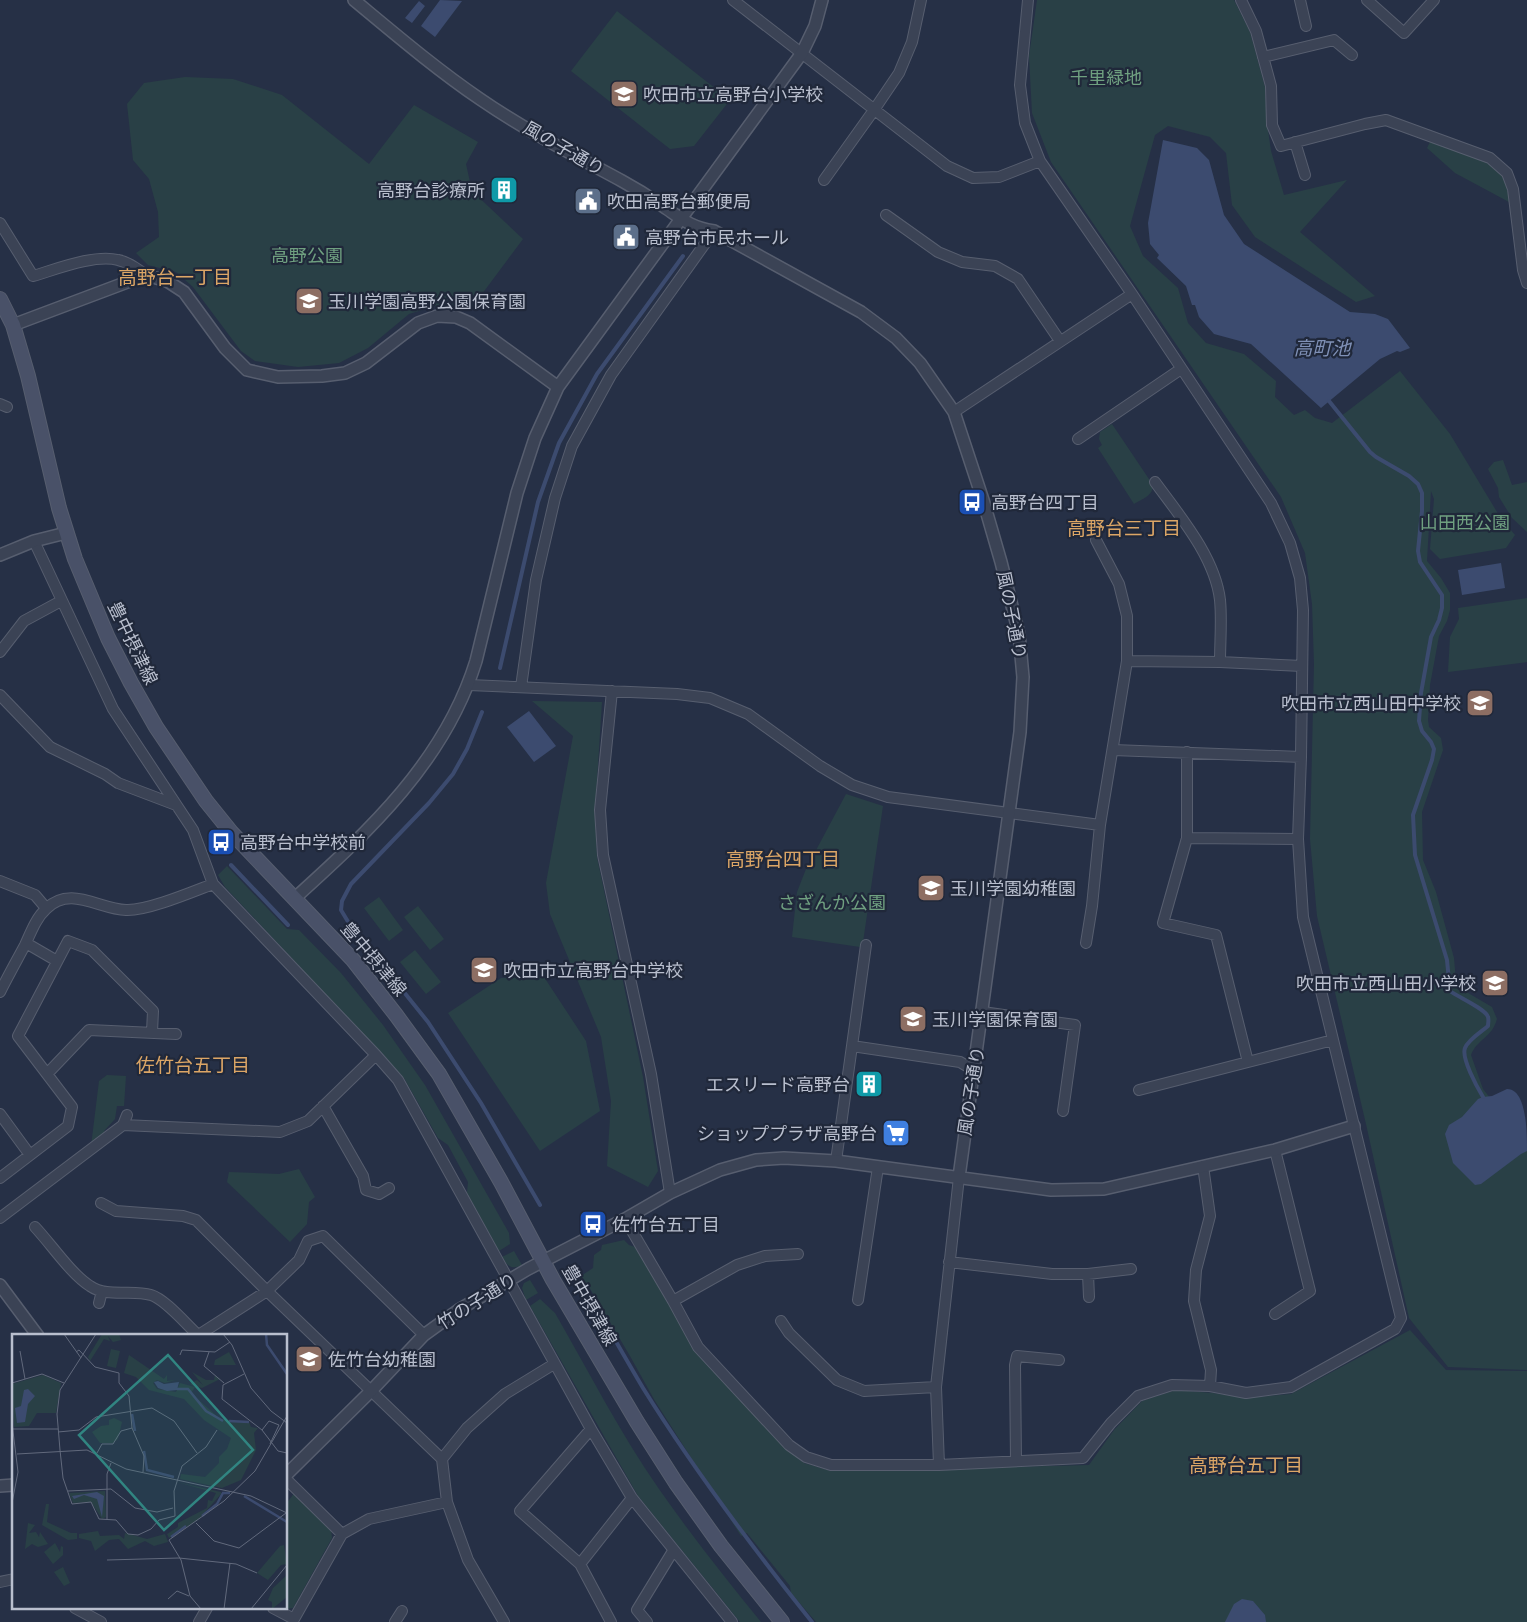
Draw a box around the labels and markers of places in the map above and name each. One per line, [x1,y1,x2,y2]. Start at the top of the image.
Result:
school or university icon: 吹田市立高野台小学校 [609,79,639,109]
place label: 吹田市立高野台小学校 [643,83,823,106]
building icon: 高野台診療所 [489,175,519,205]
place label: 高野台診療所 [377,179,485,202]
public building icon: 吹田高野台郵便局 [573,186,603,216]
place label: 吹田高野台郵便局 [607,190,751,213]
public building icon: 高野台市民ホール [611,222,641,252]
place label: 高野台市民ホール [645,226,789,249]
school or university icon: 玉川学園高野公園保育園 [294,286,324,316]
place label: 玉川学園高野公園保育園 [328,290,526,313]
bus stop icon: 高野台四丁目 [957,487,987,517]
place label: 高野台四丁目 [991,491,1099,514]
school or university icon: 吹田市立西山田中学校 [1465,688,1495,718]
place label: 吹田市立西山田中学校 [1281,692,1461,715]
bus stop icon: 高野台中学校前 [206,827,236,857]
place label: 高野台中学校前 [240,831,366,854]
school or university icon: 玉川学園幼稚園 [916,873,946,903]
place label: 玉川学園幼稚園 [950,877,1076,900]
school or university icon: 吹田市立高野台中学校 [469,955,499,985]
place label: 吹田市立高野台中学校 [503,959,683,982]
school or university icon: 吹田市立西山田小学校 [1480,968,1510,998]
place label: 吹田市立西山田小学校 [1296,972,1476,995]
school or university icon: 玉川学園保育園 [898,1004,928,1034]
place label: 玉川学園保育園 [932,1008,1058,1031]
building icon: エスリード高野台 [854,1069,884,1099]
place label: エスリード高野台 [706,1073,850,1096]
supermarket icon: ショッププラザ高野台 [881,1118,911,1148]
place label: ショッププラザ高野台 [697,1122,877,1145]
bus stop icon: 佐竹台五丁目 [578,1209,608,1239]
place label: 佐竹台五丁目 [612,1213,720,1236]
school or university icon: 佐竹台幼稚園 [294,1344,324,1374]
place label: 佐竹台幼稚園 [328,1348,436,1371]

